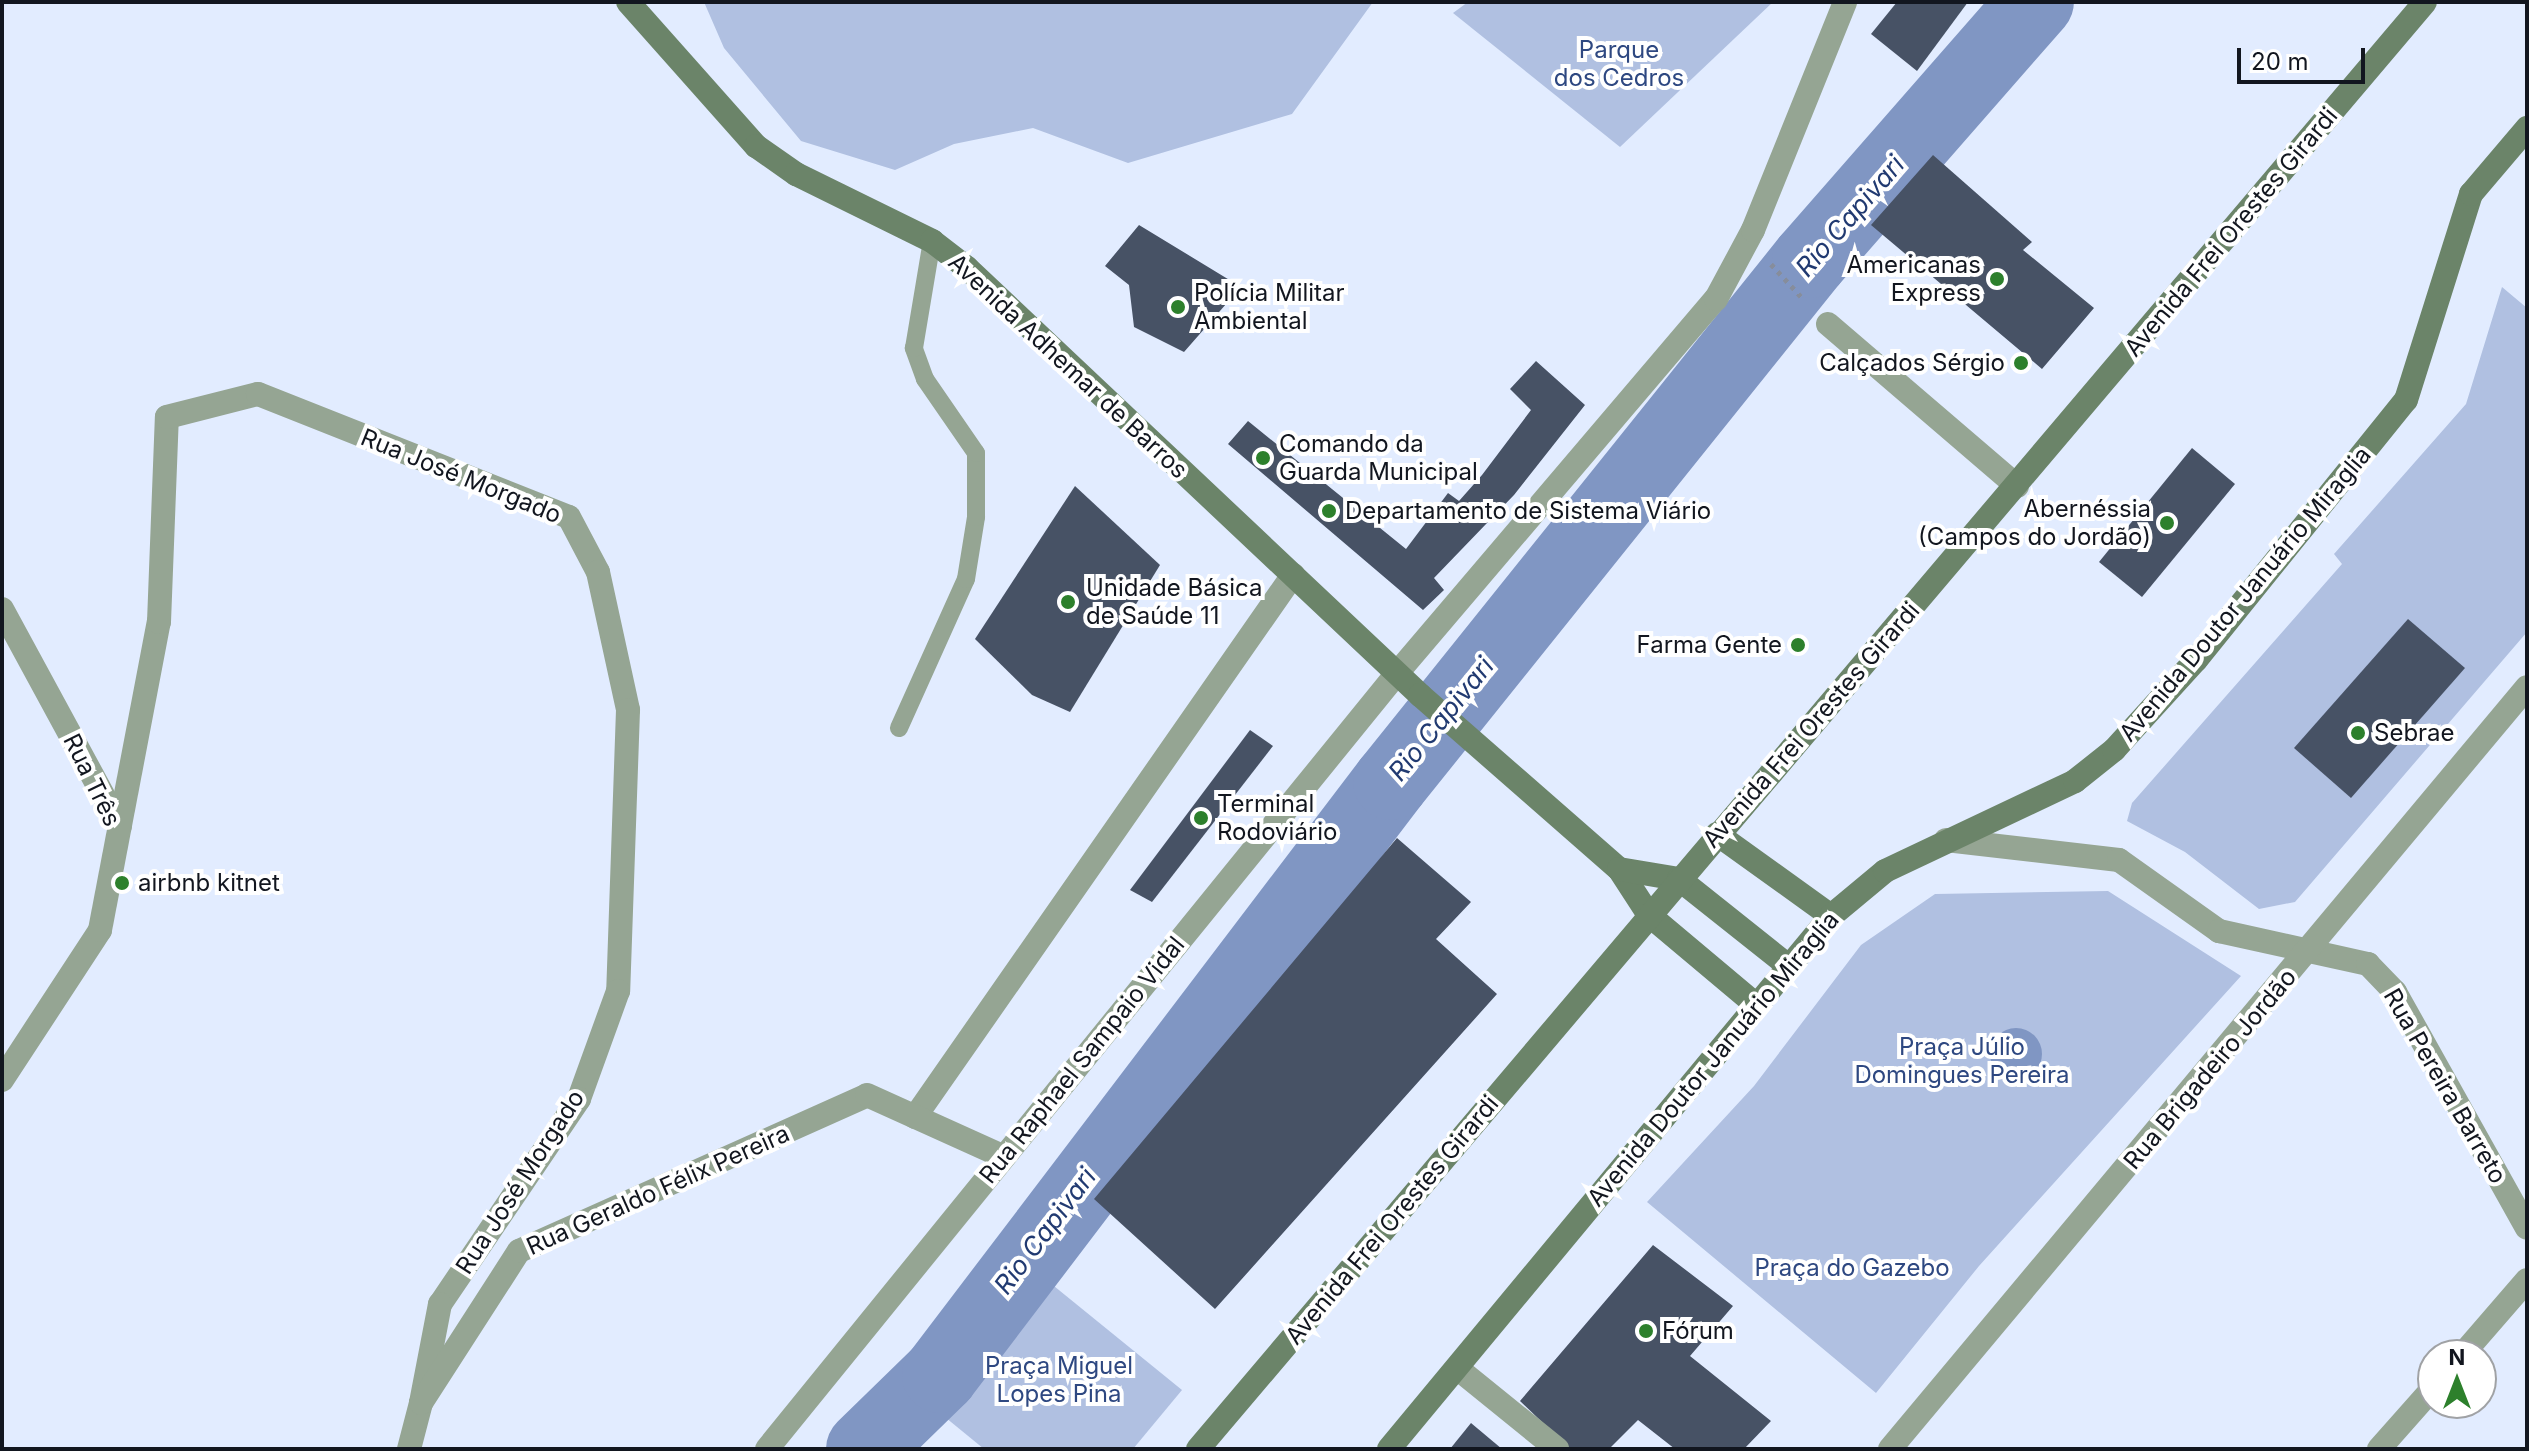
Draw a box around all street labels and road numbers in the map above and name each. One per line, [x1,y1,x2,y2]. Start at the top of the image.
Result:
street label: Avenida Frei Orestes Girardi [2119,102,2343,362]
street label: Avenida Adhemar de Barros [943,248,1193,484]
street label: Rua José Morgado [357,423,565,529]
street label: Avenida Doutor Januário Miraglia [2113,441,2377,747]
street label: Avenida Frei Orestes Girardi [1697,596,1925,854]
street label: Rua Três [57,729,127,831]
street label: Avenida Doutor Januário Miraglia [1581,906,1845,1212]
street label: Rua Raphael Sampaio Vidal [974,931,1190,1189]
street label: Rua Brigadeiro Jordão [2118,963,2302,1175]
street label: Rua Pereira Barreto [2378,984,2512,1188]
street label: Rua José Morgado [450,1085,590,1279]
street label: Avenida Frei Orestes Girardi [1280,1090,1504,1350]
street label: Rua Geraldo Félix Pereira [522,1119,794,1261]

